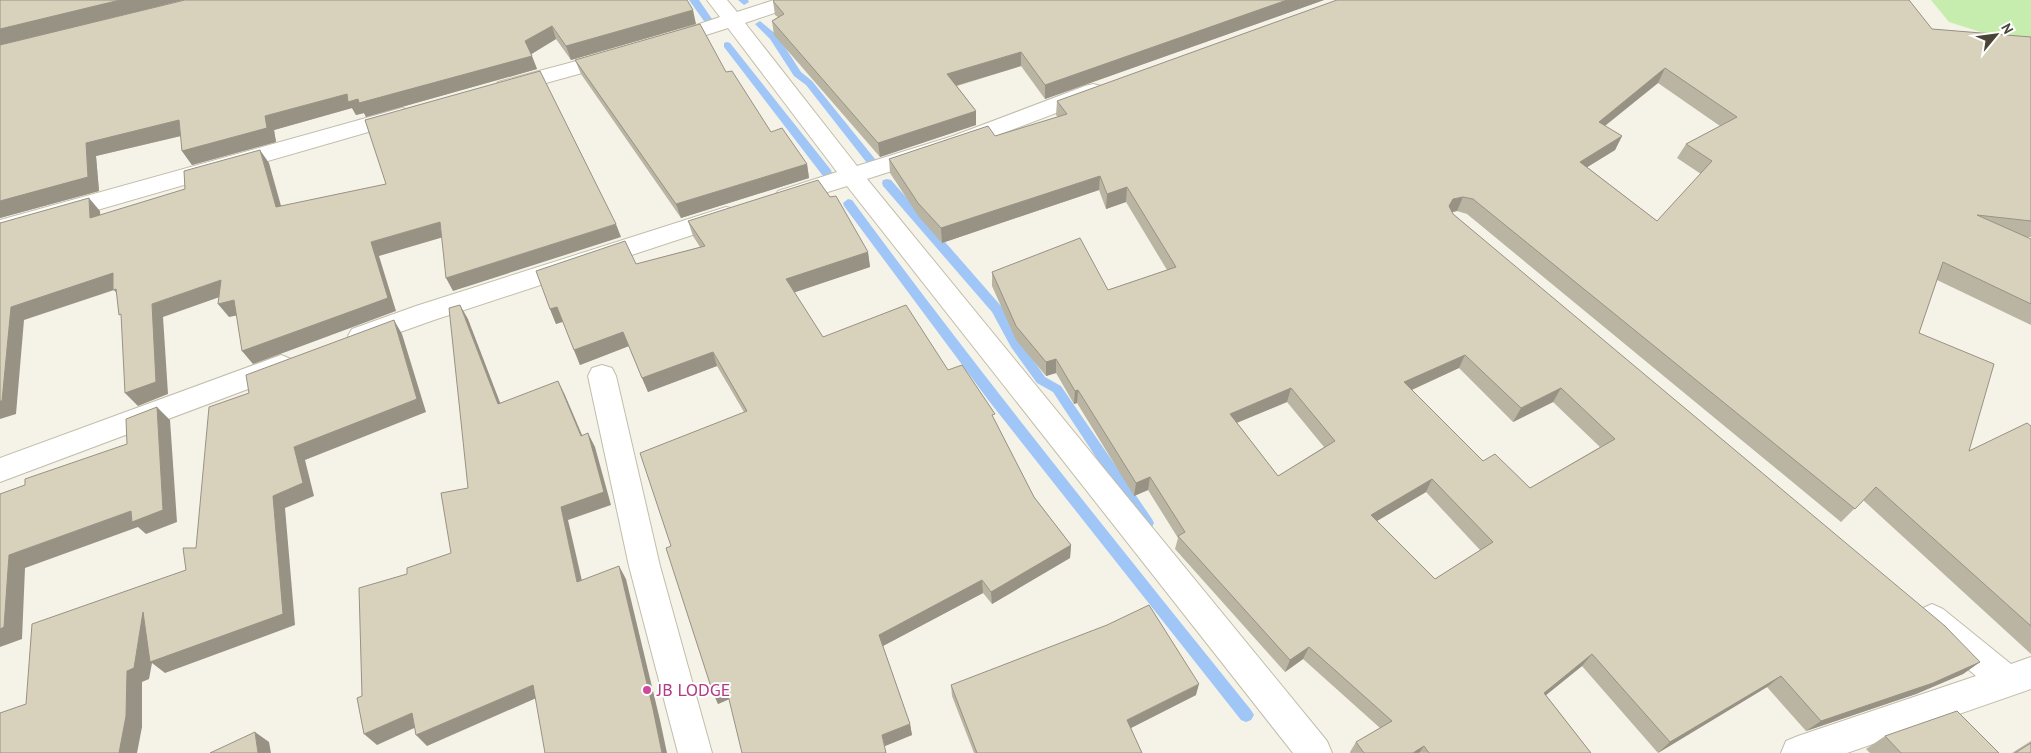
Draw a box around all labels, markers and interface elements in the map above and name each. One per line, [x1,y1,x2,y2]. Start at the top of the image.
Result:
north arrow [1971,10,2021,60]
text: N [1997,20,2017,37]
place label: JB LODGE [656,678,730,701]
marker: JB LODGE [641,684,653,696]

